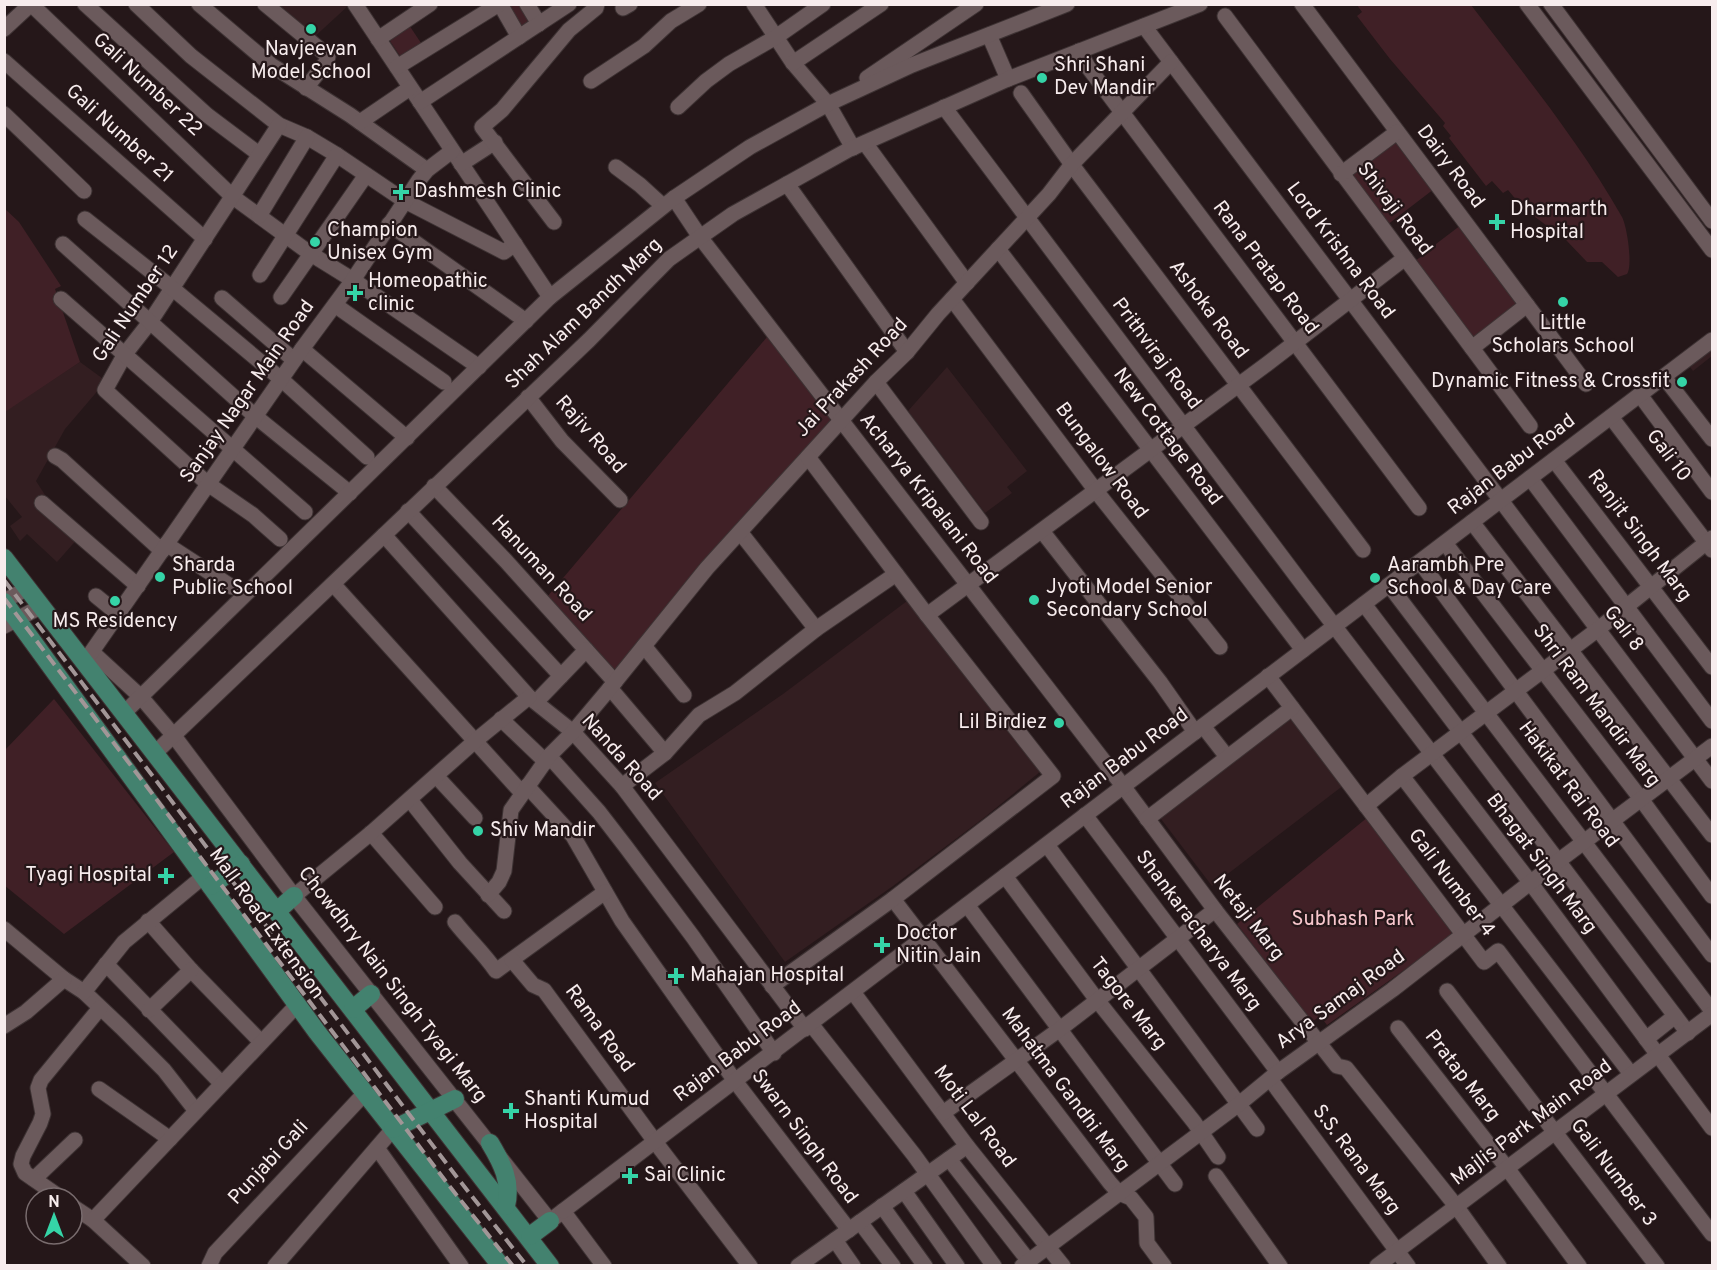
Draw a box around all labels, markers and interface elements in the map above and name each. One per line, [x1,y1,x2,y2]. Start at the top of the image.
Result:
marker: Navjeevan Model School [304,22,318,36]
street label: Gali Number 22 [86,27,208,143]
place label: Navjeevan Model School [251,37,371,86]
place label: Shri Shani Dev Mandir [1054,53,1155,102]
marker: Shri Shani Dev Mandir [1035,71,1049,85]
street label: Gali Number 21 [60,79,178,189]
street label: Dairy Road [1410,120,1490,214]
street label: Shivaji Road [1350,157,1438,261]
street label: Lord Krishna Road [1280,177,1400,325]
place label: Dashmesh Clinic [414,179,561,205]
marker: Dashmesh Clinic [392,183,410,201]
street label: Rana Pratap Road [1206,196,1324,340]
place label: Dharmarth Hospital [1510,197,1608,246]
marker: Dharmarth Hospital [1488,213,1506,231]
place label: Champion Unisex Gym [327,218,433,267]
street label: Shah Alam Bandh Marg [500,232,668,396]
marker: Champion Unisex Gym [308,235,322,249]
street label: Gali Number 12 [87,240,185,368]
street label: Ashoka Road [1162,255,1254,365]
place label: Homeopathic clinic [368,269,488,318]
marker: Homeopathic clinic [346,284,364,302]
street label: Prithviraj Road [1105,293,1207,415]
street label: Sanjay Nagar Main Road [175,295,321,489]
marker: Little Scholars School [1556,295,1570,309]
place label: Little Scholars School [1491,311,1635,360]
street label: Jai Prakash Road [790,313,914,443]
street label: New Cottage Road [1107,363,1227,511]
place label: Dynamic Fitness & Crossfit [1431,369,1670,395]
marker: Dynamic Fitness & Crossfit [1675,375,1689,389]
street label: Rajiv Road [549,390,631,480]
street label: Bungalow Road [1049,397,1153,525]
street label: Acharya Kripalani Road [853,408,1003,590]
street label: Rajan Babu Road [1443,408,1581,522]
street label: Gali 10 [1640,424,1696,488]
street label: Ranjit Singh Marg [1581,465,1697,607]
street label: Hanuman Road [485,510,597,628]
place label: Sharda Public School [172,553,293,602]
place label: Aarambh Pre School & Day Care [1387,553,1552,602]
marker: Sharda Public School [153,570,167,584]
marker: Aarambh Pre School & Day Care [1368,571,1382,585]
place label: Jyoti Model Senior Secondary School [1046,575,1213,624]
marker: Jyoti Model Senior Secondary School [1027,593,1041,607]
marker: MS Residency [108,594,122,608]
street label: Gali 8 [1597,601,1649,657]
place label: MS Residency [52,609,178,635]
street label: Shri Ram Mandir Marg [1526,619,1666,793]
street label: Rajan Babu Road [1056,702,1194,816]
street label: Nanda Road [575,709,667,807]
place label: Lil Birdiez [958,710,1047,736]
marker: Lil Birdiez [1052,716,1066,730]
street label: Hakikat Rai Road [1512,717,1624,853]
street label: Bhagat Singh Marg [1480,788,1602,940]
place label: Shiv Mandir [490,818,595,844]
marker: Shiv Mandir [471,824,485,838]
street label: Gali Number 4 [1402,824,1500,942]
street label: Mall Road Extension [202,843,330,1005]
street label: Shankaracharya Marg [1129,845,1267,1017]
street label: Chowdhry Nain Singh Tyagi Marg [291,861,493,1109]
place label: Tyagi Hospital [25,863,152,889]
marker: Tyagi Hospital [157,867,175,885]
street label: Netaji Marg [1206,869,1290,967]
park label: Subhash Park [1292,907,1414,933]
place label: Doctor Nitin Jain [896,921,981,970]
marker: Doctor Nitin Jain [873,936,891,954]
street label: Arya Samaj Road [1271,944,1411,1056]
street label: Tagore Marg [1084,952,1172,1056]
place label: Mahajan Hospital [690,963,844,989]
marker: Mahajan Hospital [667,967,685,985]
street label: Rama Road [558,980,640,1078]
street label: Rajan Babu Road [669,995,807,1109]
street label: Mahatma Gandhi Marg [995,1002,1135,1178]
street label: Pratap Marg [1418,1025,1506,1127]
street label: Majlis Park Main Road [1446,1054,1618,1192]
street label: Moti Lal Road [927,1060,1021,1174]
street label: Swarn Singh Road [745,1065,863,1209]
place label: Shanti Kumud Hospital [524,1087,650,1136]
street label: S.S. Rana Marg [1306,1100,1406,1220]
marker: Shanti Kumud Hospital [502,1102,520,1120]
street label: Gali Number 3 [1564,1114,1662,1232]
street label: Punjabi Gali [223,1115,315,1211]
place label: Sai Clinic [644,1163,726,1189]
marker: Sai Clinic [621,1167,639,1185]
north arrow [24,1186,84,1246]
text: N [48,1193,60,1213]

